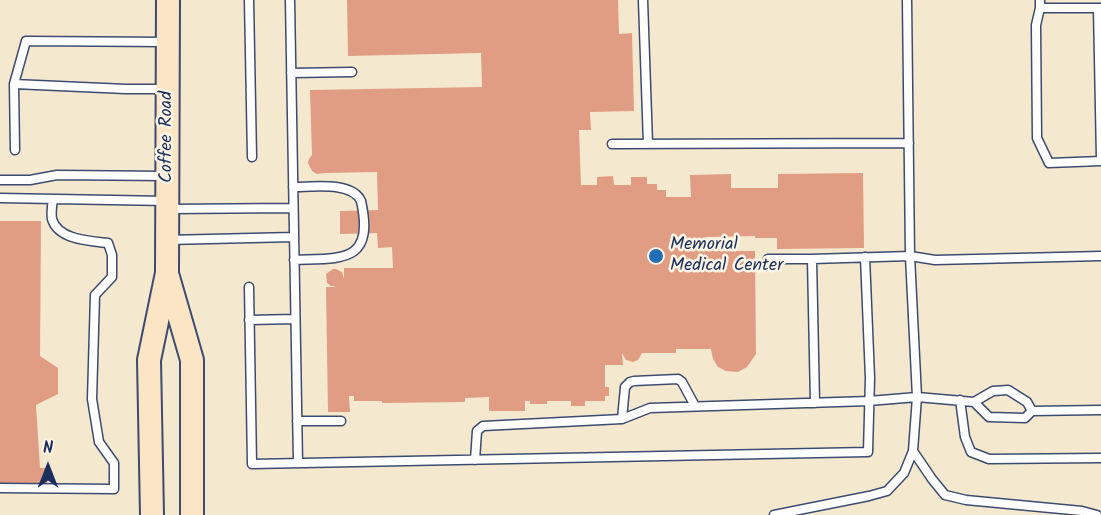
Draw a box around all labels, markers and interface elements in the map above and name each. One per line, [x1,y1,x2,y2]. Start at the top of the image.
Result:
street label: Coffee Road [157,91,179,183]
place label: Memorial Medical Center [670,235,783,278]
marker: Memorial Medical Center [647,247,665,265]
text: N [43,436,53,461]
north arrow [18,437,78,497]

